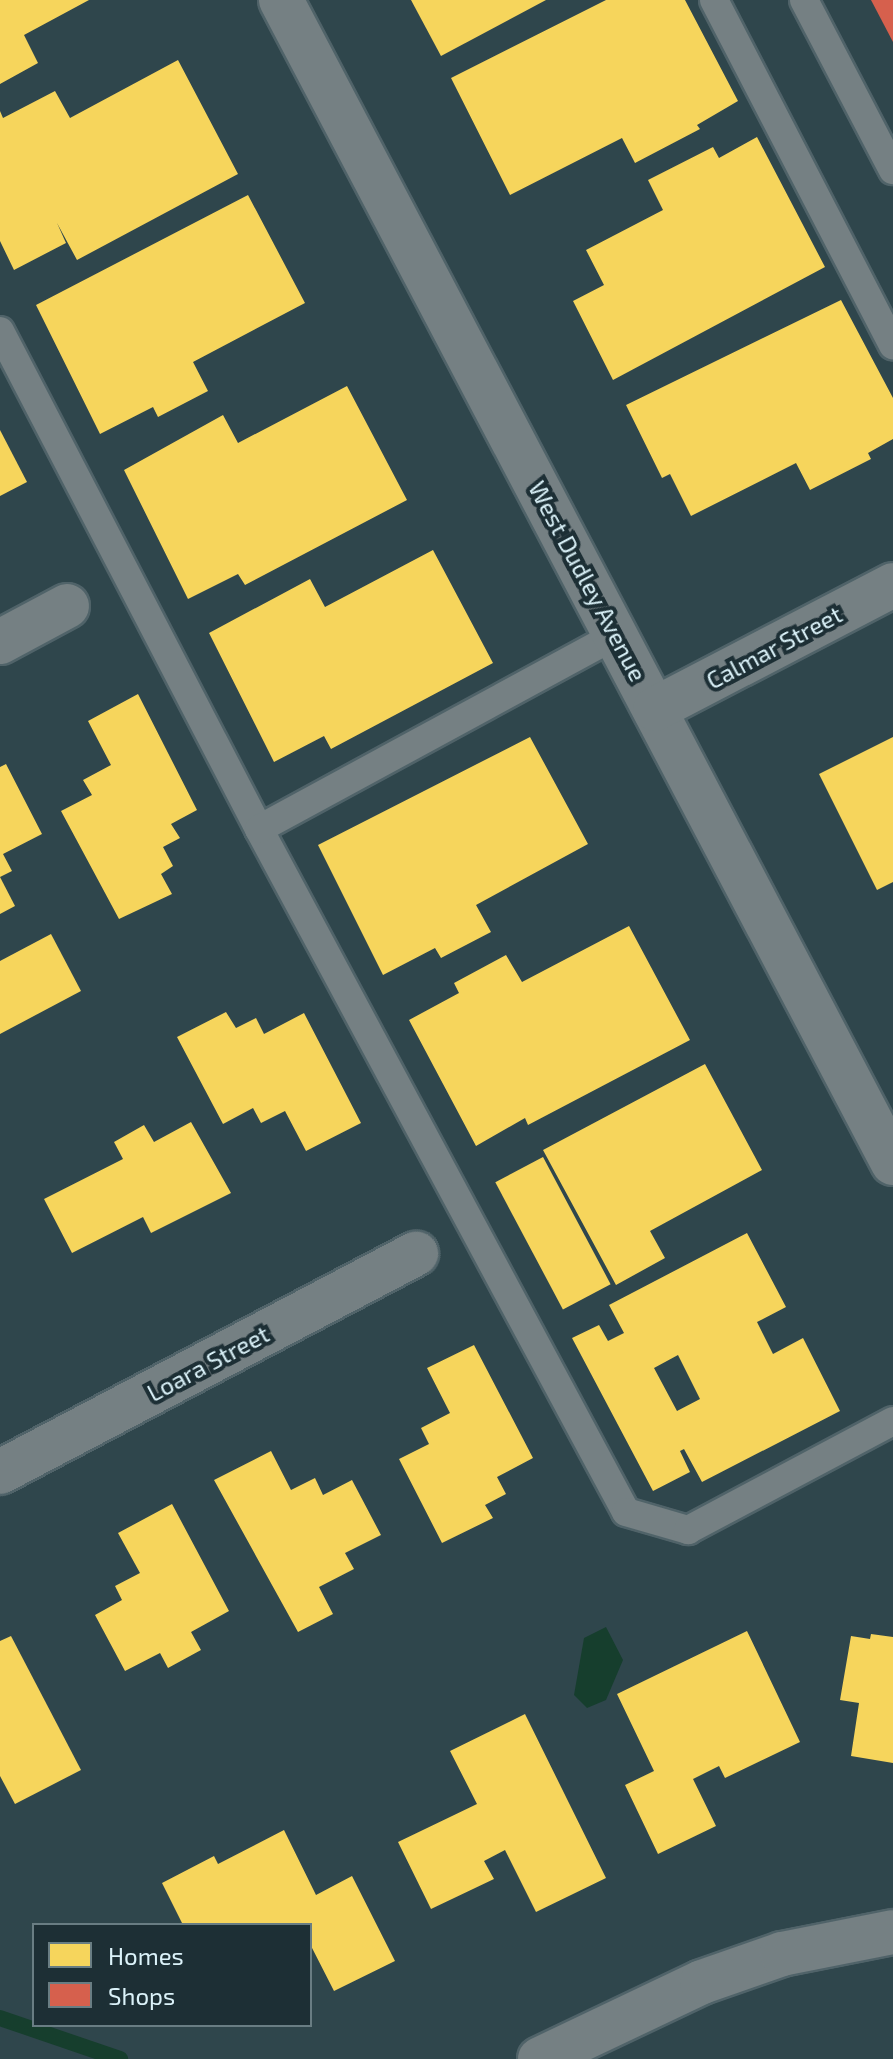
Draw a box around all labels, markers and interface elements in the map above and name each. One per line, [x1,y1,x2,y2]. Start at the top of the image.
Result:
street label: West Dudley Avenue [523,475,653,687]
street label: Calmar Street [701,599,847,695]
street label: Loara Street [142,1319,274,1407]
legend [32,1923,312,2027]
text: Homes [108,1941,184,1970]
text: Shops [108,1981,175,2010]

